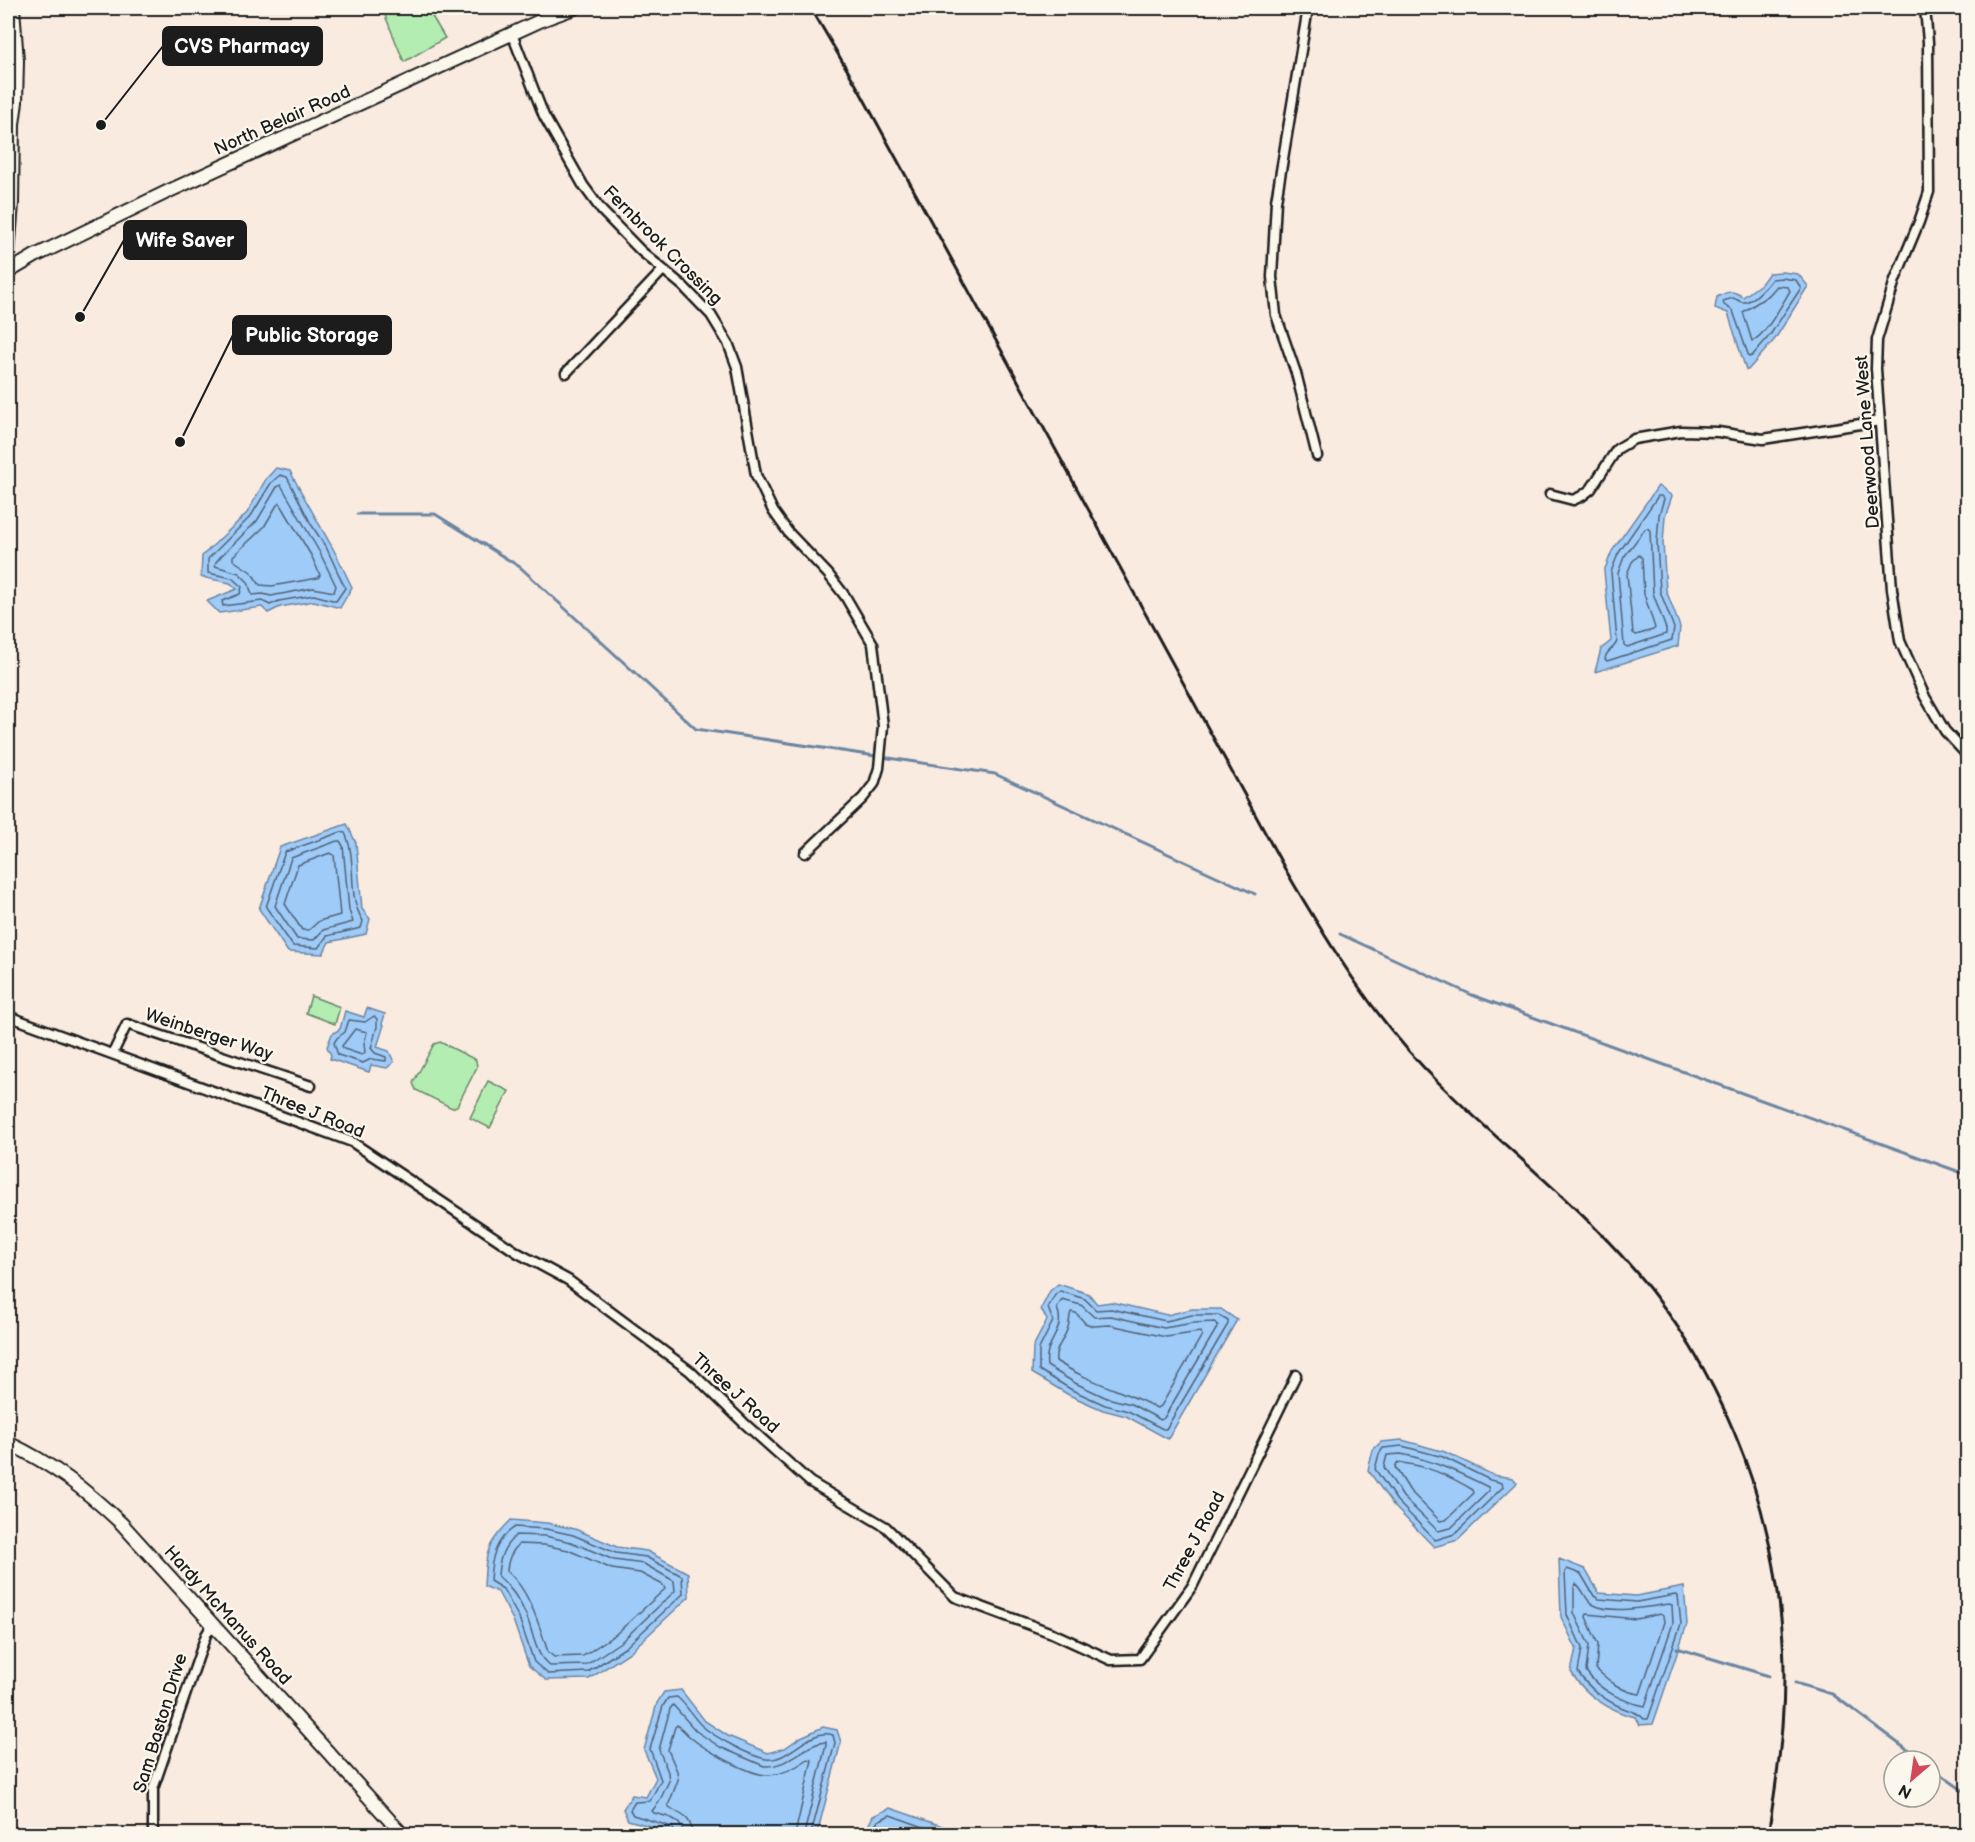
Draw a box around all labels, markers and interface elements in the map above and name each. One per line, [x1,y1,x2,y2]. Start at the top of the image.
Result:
callout: CVS Pharmacy [163,27,322,65]
text: CVS Pharmacy [174,35,311,59]
street label: North Belair Road [211,81,354,160]
street label: Fernbrook Crossing [599,181,727,309]
callout: Wife Saver [124,221,246,259]
text: Wife Saver [136,229,235,253]
callout: Public Storage [233,316,391,354]
text: Public Storage [245,324,379,348]
street label: Deerwood Lane West [1851,354,1884,529]
street label: Weinberger Way [142,1004,276,1065]
street label: Three J Road [258,1082,368,1143]
street label: Three J Road [688,1349,783,1438]
street label: Three J Road [1159,1488,1229,1595]
street label: Hardy McManus Road [160,1541,296,1689]
street label: Sam Baston Drive [129,1651,192,1795]
north arrow [1882,1749,1942,1809]
text: N [1896,1780,1915,1802]

